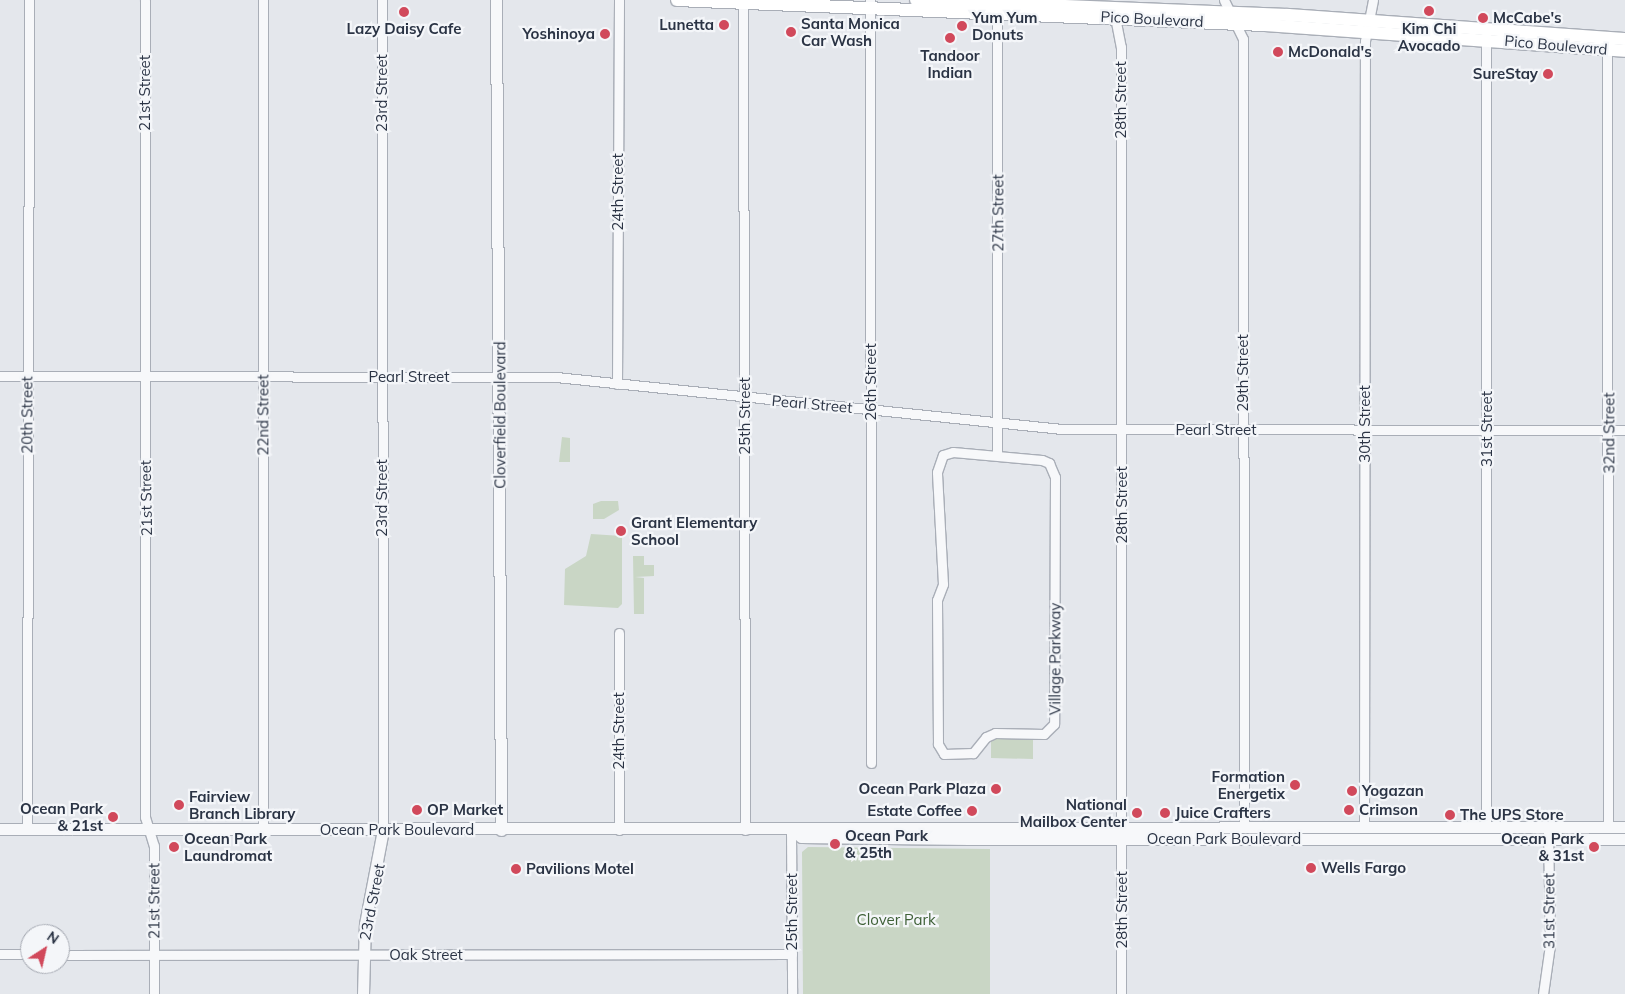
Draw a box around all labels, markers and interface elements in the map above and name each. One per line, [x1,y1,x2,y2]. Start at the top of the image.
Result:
marker: Kim Chi Avocado [1423,5,1435,17]
marker: Lazy Daisy Cafe [398,6,410,18]
street label: Pico Boulevard [1100,7,1204,31]
place label: Yum Yum Donuts [972,8,1038,43]
place label: McCabe's [1493,9,1562,27]
marker: McCabe's [1477,12,1489,24]
place label: Santa Monica Car Wash [801,14,900,49]
place label: Lunetta [659,16,714,34]
marker: Lunetta [718,19,730,31]
place label: Kim Chi Avocado [1398,19,1460,54]
place label: Lazy Daisy Cafe [347,20,461,38]
marker: Yum Yum Donuts [956,20,968,32]
place label: Yoshinoya [522,25,595,43]
marker: Santa Monica Car Wash [785,26,797,38]
marker: Yoshinoya [599,28,611,40]
marker: Tandoor Indian [944,32,956,44]
street label: Pico Boulevard [1504,32,1608,58]
place label: McDonald's [1288,43,1372,61]
place label: Tandoor Indian [920,46,980,81]
marker: McDonald's [1272,46,1284,58]
street label: 23rd Street [373,54,391,132]
street label: 21st Street [136,55,154,131]
street label: 28th Street [1112,61,1130,139]
place label: SureStay [1473,65,1538,83]
marker: SureStay [1542,68,1554,80]
street label: 24th Street [609,153,627,231]
street label: 27th Street [989,174,1007,252]
street label: 29th Street [1234,334,1252,412]
street label: Cloverfield Boulevard [491,341,509,489]
street label: 26th Street [862,343,880,421]
street label: Pearl Street [368,368,450,386]
street label: 22nd Street [254,374,272,456]
street label: 20th Street [18,376,36,454]
street label: 25th Street [736,377,754,455]
street label: 30th Street [1356,385,1374,463]
street label: 31st Street [1478,391,1496,467]
street label: Pearl Street [771,392,853,416]
street label: 32nd Street [1600,392,1618,474]
street label: Pearl Street [1175,421,1257,439]
street label: 23rd Street [373,459,391,537]
street label: 21st Street [136,460,156,536]
street label: 28th Street [1113,466,1131,544]
place label: Grant Elementary School [631,513,757,548]
marker: Grant Elementary School [615,525,627,537]
street label: Village Parkway [1046,603,1064,715]
street label: 24th Street [610,692,628,770]
place label: Formation Energetix [1212,767,1285,802]
marker: Formation Energetix [1289,779,1301,791]
place label: Ocean Park Plaza [859,780,986,798]
place label: Yogazan [1362,782,1424,800]
marker: Ocean Park Plaza [990,783,1002,795]
marker: Yogazan [1346,785,1358,797]
place label: Fairview Branch Library [189,787,295,822]
place label: National Mailbox Center [1020,795,1127,830]
place label: Ocean Park & 21st [20,799,103,834]
marker: Fairview Branch Library [173,799,185,811]
place label: OP Market [427,801,503,819]
place label: Crimson [1359,801,1418,819]
place label: Estate Coffee [867,802,962,820]
marker: OP Market [411,804,423,816]
place label: Juice Crafters [1175,804,1271,822]
marker: Crimson [1343,804,1355,816]
marker: Estate Coffee [966,805,978,817]
place label: The UPS Store [1460,806,1564,824]
marker: National Mailbox Center [1131,807,1143,819]
marker: Juice Crafters [1159,807,1171,819]
marker: The UPS Store [1444,809,1456,821]
marker: Ocean Park & 21st [107,811,119,823]
street label: Ocean Park Boulevard [320,821,474,839]
place label: Ocean Park & 25th [845,826,928,861]
place label: Ocean Park Laundromat [184,829,272,864]
place label: Ocean Park & 31st [1501,829,1584,864]
street label: Ocean Park Boulevard [1147,830,1301,848]
marker: Ocean Park & 25th [829,838,841,850]
marker: Ocean Park Laundromat [168,841,180,853]
marker: Ocean Park & 31st [1588,841,1600,853]
place label: Wells Fargo [1321,859,1406,877]
place label: Pavilions Motel [526,860,634,878]
street label: 23rd Street [356,862,388,942]
marker: Wells Fargo [1305,862,1317,874]
street label: 21st Street [145,863,163,939]
marker: Pavilions Motel [510,863,522,875]
street label: 28th Street [1113,871,1131,949]
street label: 25th Street [783,873,801,951]
street label: 31st Street [1540,873,1558,949]
park label: Clover Park [856,911,936,929]
north arrow [20,924,70,974]
text: N [44,927,63,948]
street label: Oak Street [389,946,463,964]

